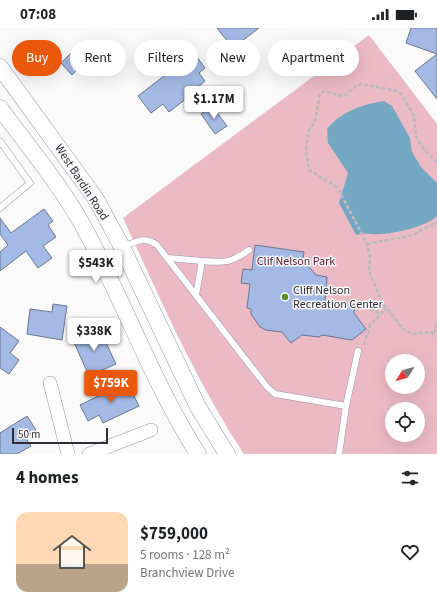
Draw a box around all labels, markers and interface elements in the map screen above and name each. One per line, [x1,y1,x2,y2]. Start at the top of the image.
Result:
text: 07:08 [20,4,56,25]
chip: Buy [12,40,62,76]
chip: Rent [70,40,126,76]
chip: Filters [134,40,198,76]
chip: New [206,40,260,76]
chip: Apartment [268,40,359,76]
pin: $1.17M [181,86,247,120]
text: $1.17M [193,90,235,108]
street label: West Bardin Road [50,141,113,224]
pin: $543K [68,250,124,284]
park label: Clif Nelson Park [257,253,335,270]
text: $543K [78,254,114,272]
place label: Cliff Nelson Recreation Center [293,282,384,313]
marker: Cliff Nelson Recreation Center [280,292,290,302]
pin: $338K [66,318,122,352]
text: $338K [76,322,112,340]
north arrow [385,354,425,394]
map controls [385,354,425,442]
pin: $759K [83,370,139,404]
text: $759K [93,374,129,392]
button: locate [385,402,425,442]
scale bar [12,426,108,445]
text: 50 m [18,427,40,442]
text: 4 homes [16,466,78,490]
icon: filters [399,467,421,489]
text: $759,000 [140,522,208,546]
icon: home [48,528,96,576]
icon: heart [399,541,421,563]
text: 5 rooms · 128 m² [140,546,230,564]
text: Branchview Drive [140,564,234,582]

